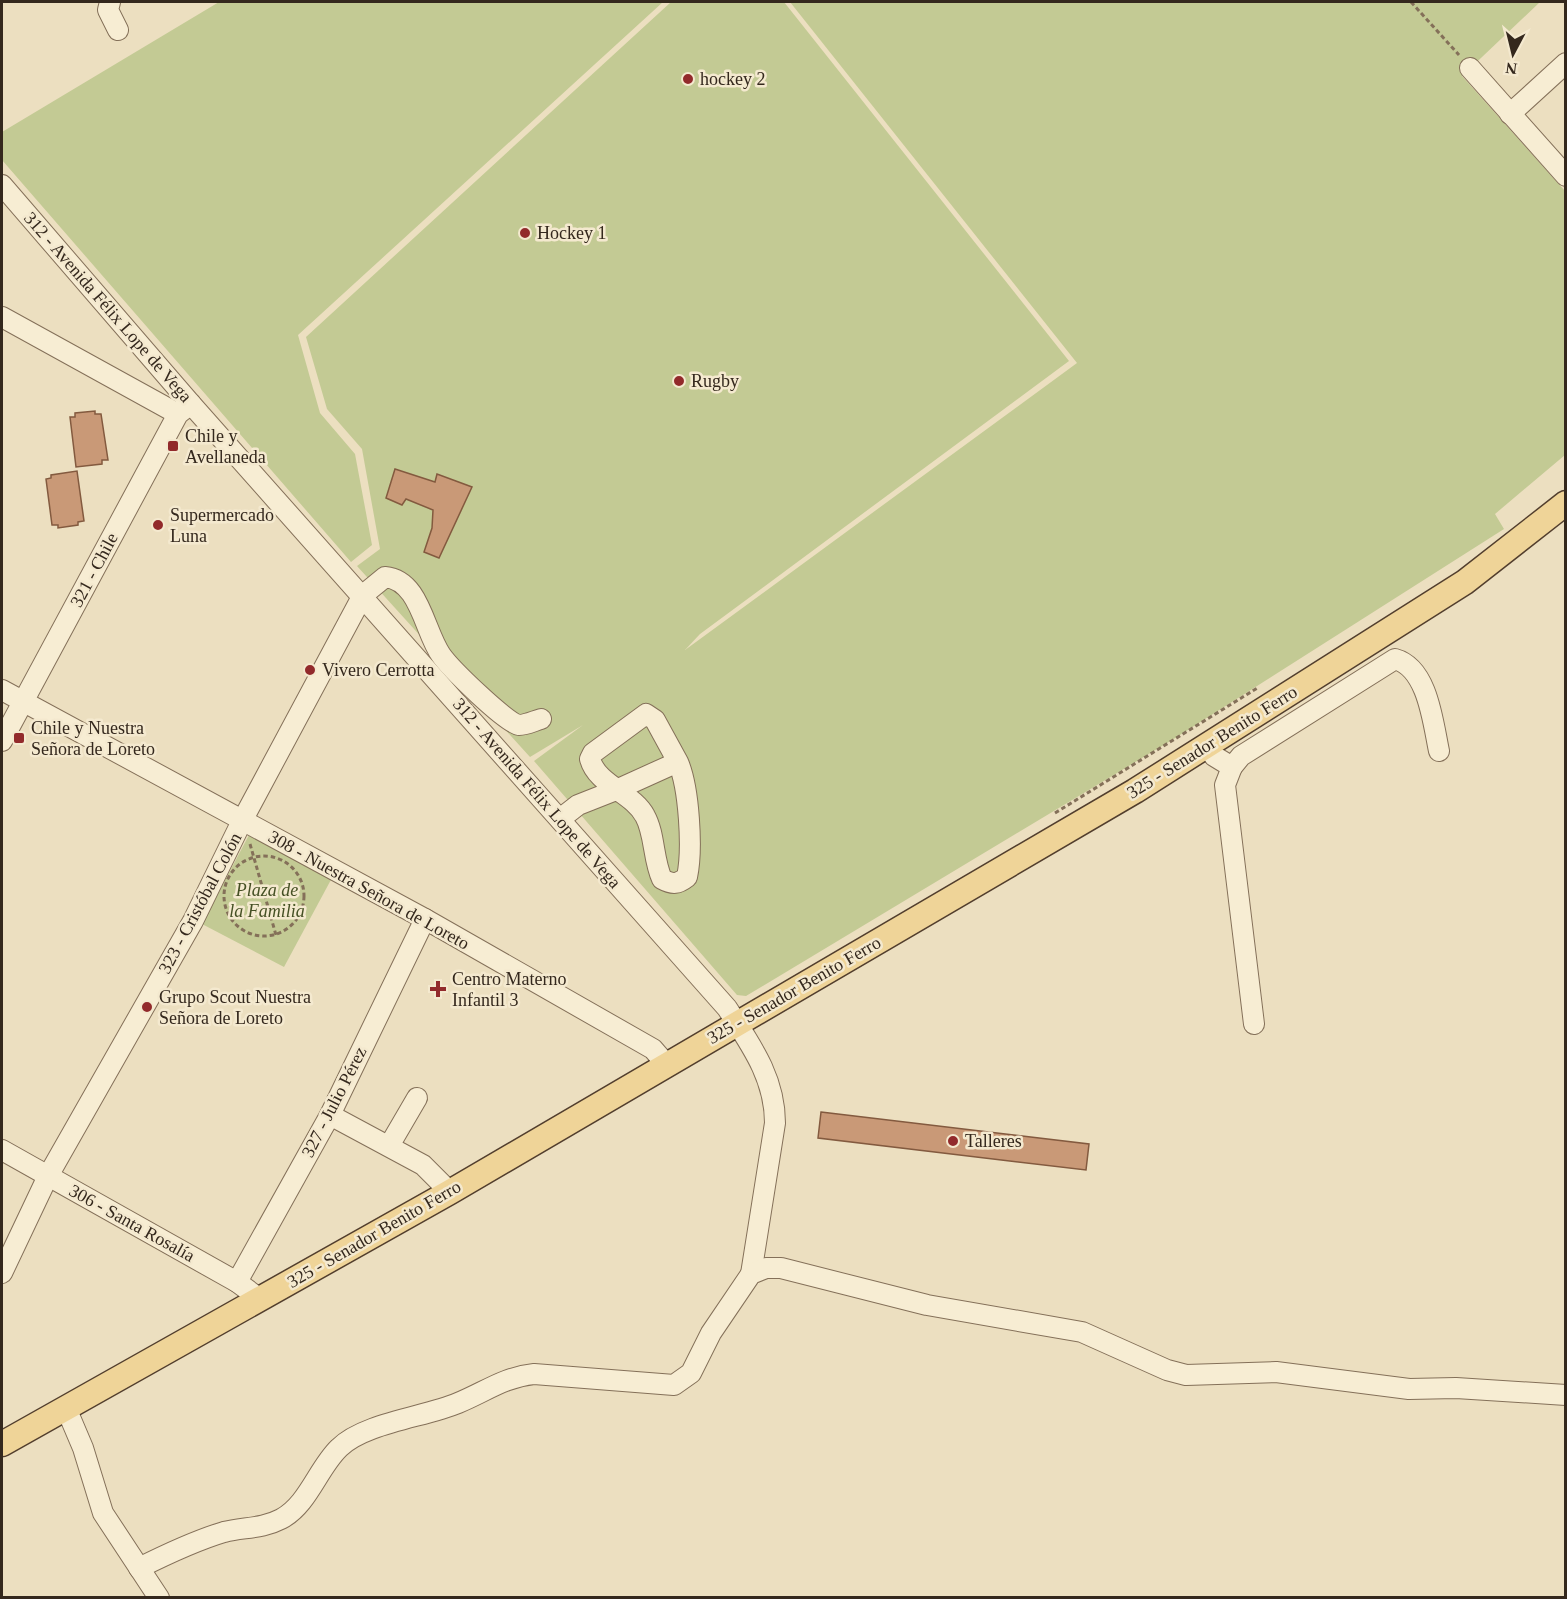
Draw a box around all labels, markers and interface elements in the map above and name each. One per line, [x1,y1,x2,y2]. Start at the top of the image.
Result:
north arrow [1483,24,1543,84]
text: N [1504,59,1518,78]
place label: hockey 2 [700,69,765,89]
marker: hockey 2 [681,72,695,86]
street label: 312 - Avenida Félix Lope de Vega [20,208,196,406]
place label: Hockey 1 [537,223,606,243]
marker: Hockey 1 [518,226,532,240]
place label: Rugby [691,371,739,391]
marker: Rugby [672,374,686,388]
place label: Chile y Avellaneda [185,426,266,467]
marker: Chile y Avellaneda [166,439,180,453]
place label: Supermercado Luna [170,505,274,546]
marker: Supermercado Luna [151,518,165,532]
street label: 321 - Chile [66,530,122,610]
place label: Vivero Cerrotta [322,660,434,680]
marker: Vivero Cerrotta [303,663,317,677]
street label: 325 - Senador Benito Ferro [1123,681,1301,803]
street label: 312 - Avenida Félix Lope de Vega [449,694,625,892]
place label: Chile y Nuestra Señora de Loreto [31,718,155,759]
marker: Chile y Nuestra Señora de Loreto [12,731,26,745]
street label: 308 - Nuestra Señora de Loreto [265,826,473,954]
street label: 323 - Cristóbal Colón [154,829,246,977]
park label: Plaza de la Familia [229,880,305,921]
street label: 325 - Senador Benito Ferro [704,932,884,1048]
place label: Centro Materno Infantil 3 [452,969,566,1010]
marker: Centro Materno Infantil 3 [429,980,447,998]
place label: Grupo Scout Nuestra Señora de Loreto [159,987,311,1028]
marker: Grupo Scout Nuestra Señora de Loreto [140,1000,154,1014]
street label: 327 - Julio Pérez [298,1043,370,1161]
place label: Talleres [965,1131,1022,1151]
marker: Talleres [946,1134,960,1148]
street label: 325 - Senador Benito Ferro [284,1176,464,1292]
street label: 306 - Santa Rosalía [66,1180,198,1266]

